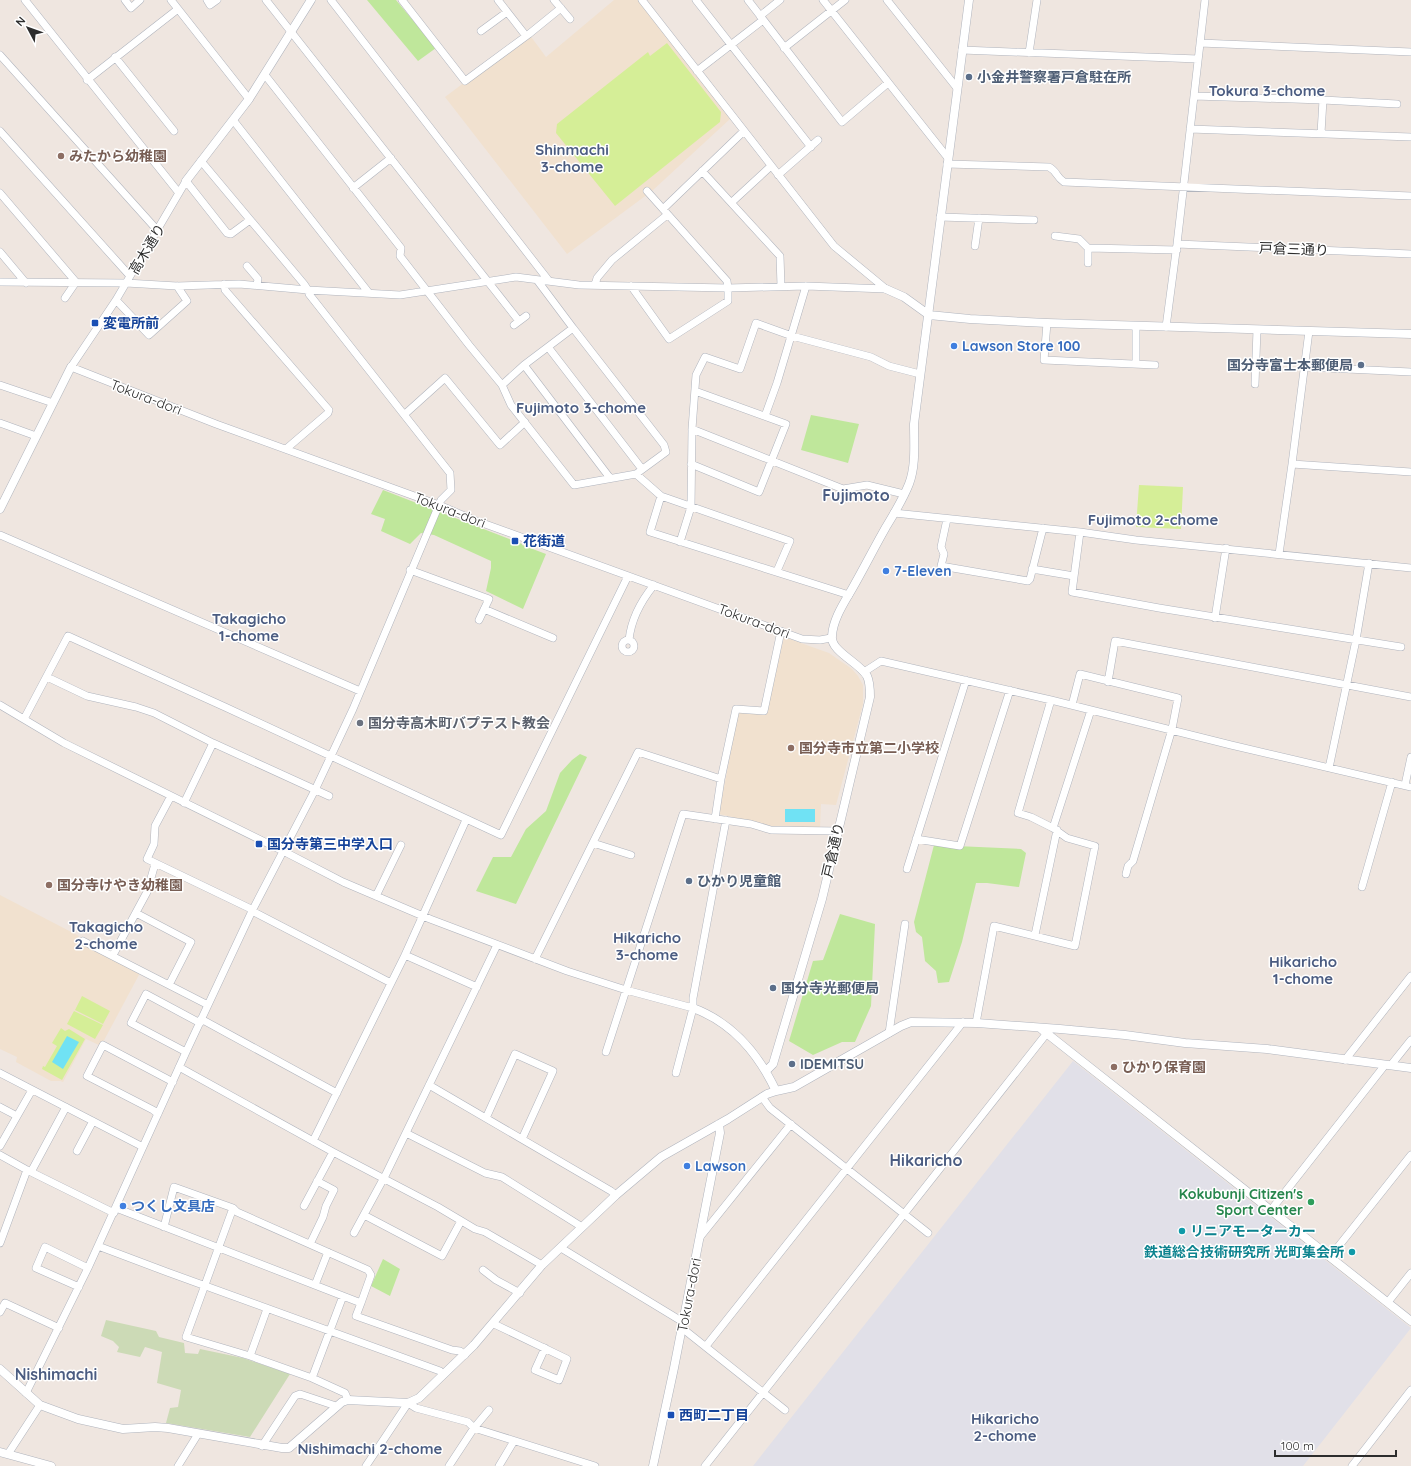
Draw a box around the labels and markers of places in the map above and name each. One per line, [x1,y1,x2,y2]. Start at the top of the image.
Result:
place label: 小金井警察署戸倉駐在所 [977,68,1131,86]
marker: 小金井警察署戸倉駐在所 [964,72,974,82]
place label: みたから幼稚園 [69,147,167,165]
marker: みたから幼稚園 [56,151,66,161]
place label: 変電所前 [103,314,159,332]
marker: 変電所前 [90,318,100,328]
place label: Lawson Store 100 [962,337,1081,355]
marker: Lawson Store 100 [949,341,959,351]
place label: 国分寺富士本郵便局 [1227,356,1353,374]
marker: 国分寺富士本郵便局 [1356,360,1366,370]
place label: 花街道 [523,532,565,550]
marker: 花街道 [510,536,520,546]
place label: 7-Eleven [894,562,951,580]
marker: 7-Eleven [881,566,891,576]
place label: 国分寺高木町バプテスト教会 [368,714,550,732]
marker: 国分寺高木町バプテスト教会 [355,718,365,728]
place label: 国分寺市立第二小学校 [799,739,939,757]
marker: 国分寺市立第二小学校 [786,743,796,753]
place label: 国分寺第三中学入口 [267,835,393,853]
marker: 国分寺第三中学入口 [254,839,264,849]
place label: ひかり児童館 [697,872,781,890]
place label: 国分寺けやき幼稚園 [57,876,183,894]
marker: ひかり児童館 [684,876,694,886]
marker: 国分寺けやき幼稚園 [44,880,54,890]
place label: 国分寺光郵便局 [781,979,879,997]
marker: 国分寺光郵便局 [768,983,778,993]
place label: IDEMITSU [800,1055,864,1073]
place label: ひかり保育園 [1122,1058,1206,1076]
marker: IDEMITSU [787,1059,797,1069]
marker: ひかり保育園 [1109,1062,1119,1072]
place label: Lawson [695,1157,746,1175]
marker: Lawson [682,1161,692,1171]
place label: Kokubunji Citizen's Sport Center [1179,1185,1303,1219]
place label: つくし文具店 [131,1197,215,1215]
marker: Kokubunji Citizen's Sport Center [1306,1197,1316,1207]
marker: つくし文具店 [118,1201,128,1211]
place label: リニアモーターカー [1190,1222,1316,1240]
marker: リニアモーターカー [1177,1226,1187,1236]
place label: 鉄道総合技術研究所 光町集会所 [1144,1243,1344,1261]
marker: 鉄道総合技術研究所 光町集会所 [1347,1247,1357,1257]
place label: 西町二丁目 [679,1406,749,1424]
marker: 西町二丁目 [666,1410,676,1420]

